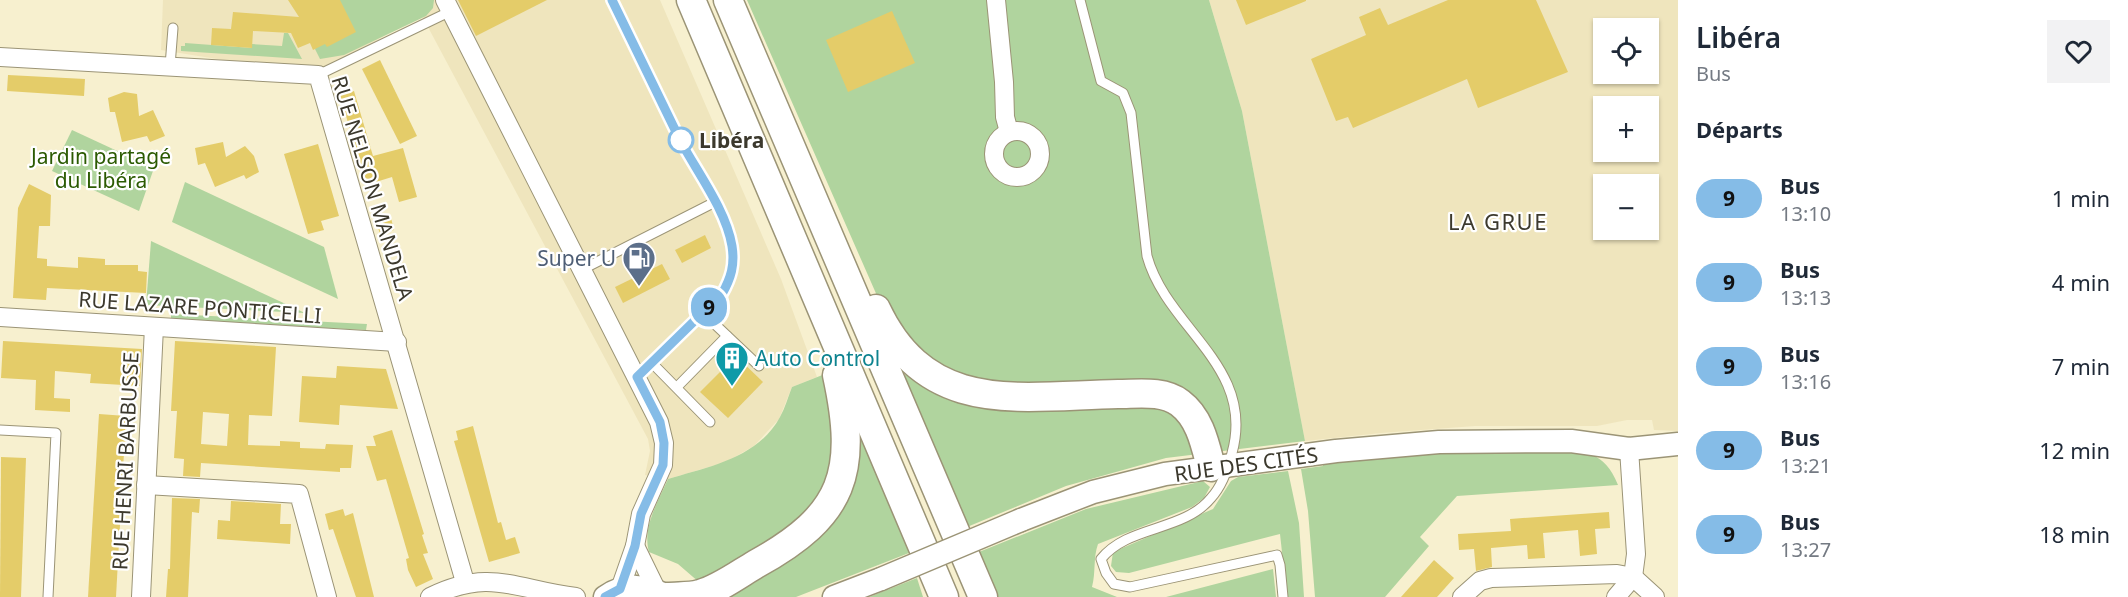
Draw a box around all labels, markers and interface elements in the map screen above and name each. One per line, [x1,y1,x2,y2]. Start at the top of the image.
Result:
map controls [1593,18,1659,240]
button: locate [1593,18,1659,84]
text: Libéra [1696,18,1781,56]
button: heart [2047,20,2110,83]
text: Bus [1696,60,1731,87]
street label: RUE NELSON MANDELA [325,72,421,304]
button: + [1593,96,1659,162]
text: Départs [1696,114,1783,144]
place label: Libéra [699,126,764,154]
marker: Libéra [668,127,694,153]
park label: Jardin partagé du Libéra [29,142,171,194]
text: Bus [1780,170,1820,200]
button: − [1593,174,1659,240]
text: 1 min [2052,183,2110,213]
text: 9 [1723,184,1735,212]
text: 13:10 [1780,200,1831,227]
district label: LA GRUE [1448,206,1548,236]
fuel station icon: Super U [621,240,657,287]
place label: Super U [537,244,616,272]
text: Bus [1780,254,1820,284]
text: 4 min [2052,267,2110,297]
text: 9 [1723,268,1735,296]
text: 13:13 [1780,284,1831,311]
street label: RUE LAZARE PONTICELLI [78,285,322,329]
line badge: 9 [690,288,728,326]
text: 9 [703,293,715,321]
text: Bus [1780,338,1820,368]
building icon: Auto Control [714,340,750,387]
place label: Auto Control [755,344,880,372]
street label: RUE HENRI BARBUSSE [105,351,145,571]
text: 7 min [2052,351,2110,381]
text: 9 [1723,352,1735,380]
text: 13:16 [1780,368,1831,395]
text: Bus [1780,422,1820,452]
text: 12 min [2039,435,2110,465]
text: 9 [1723,436,1735,464]
street label: RUE DES CITÉS [1172,440,1320,488]
text: 13:21 [1780,452,1831,479]
text: Bus [1780,506,1820,536]
text: 18 min [2039,519,2110,549]
text: 9 [1723,520,1735,548]
text: 13:27 [1780,536,1831,563]

